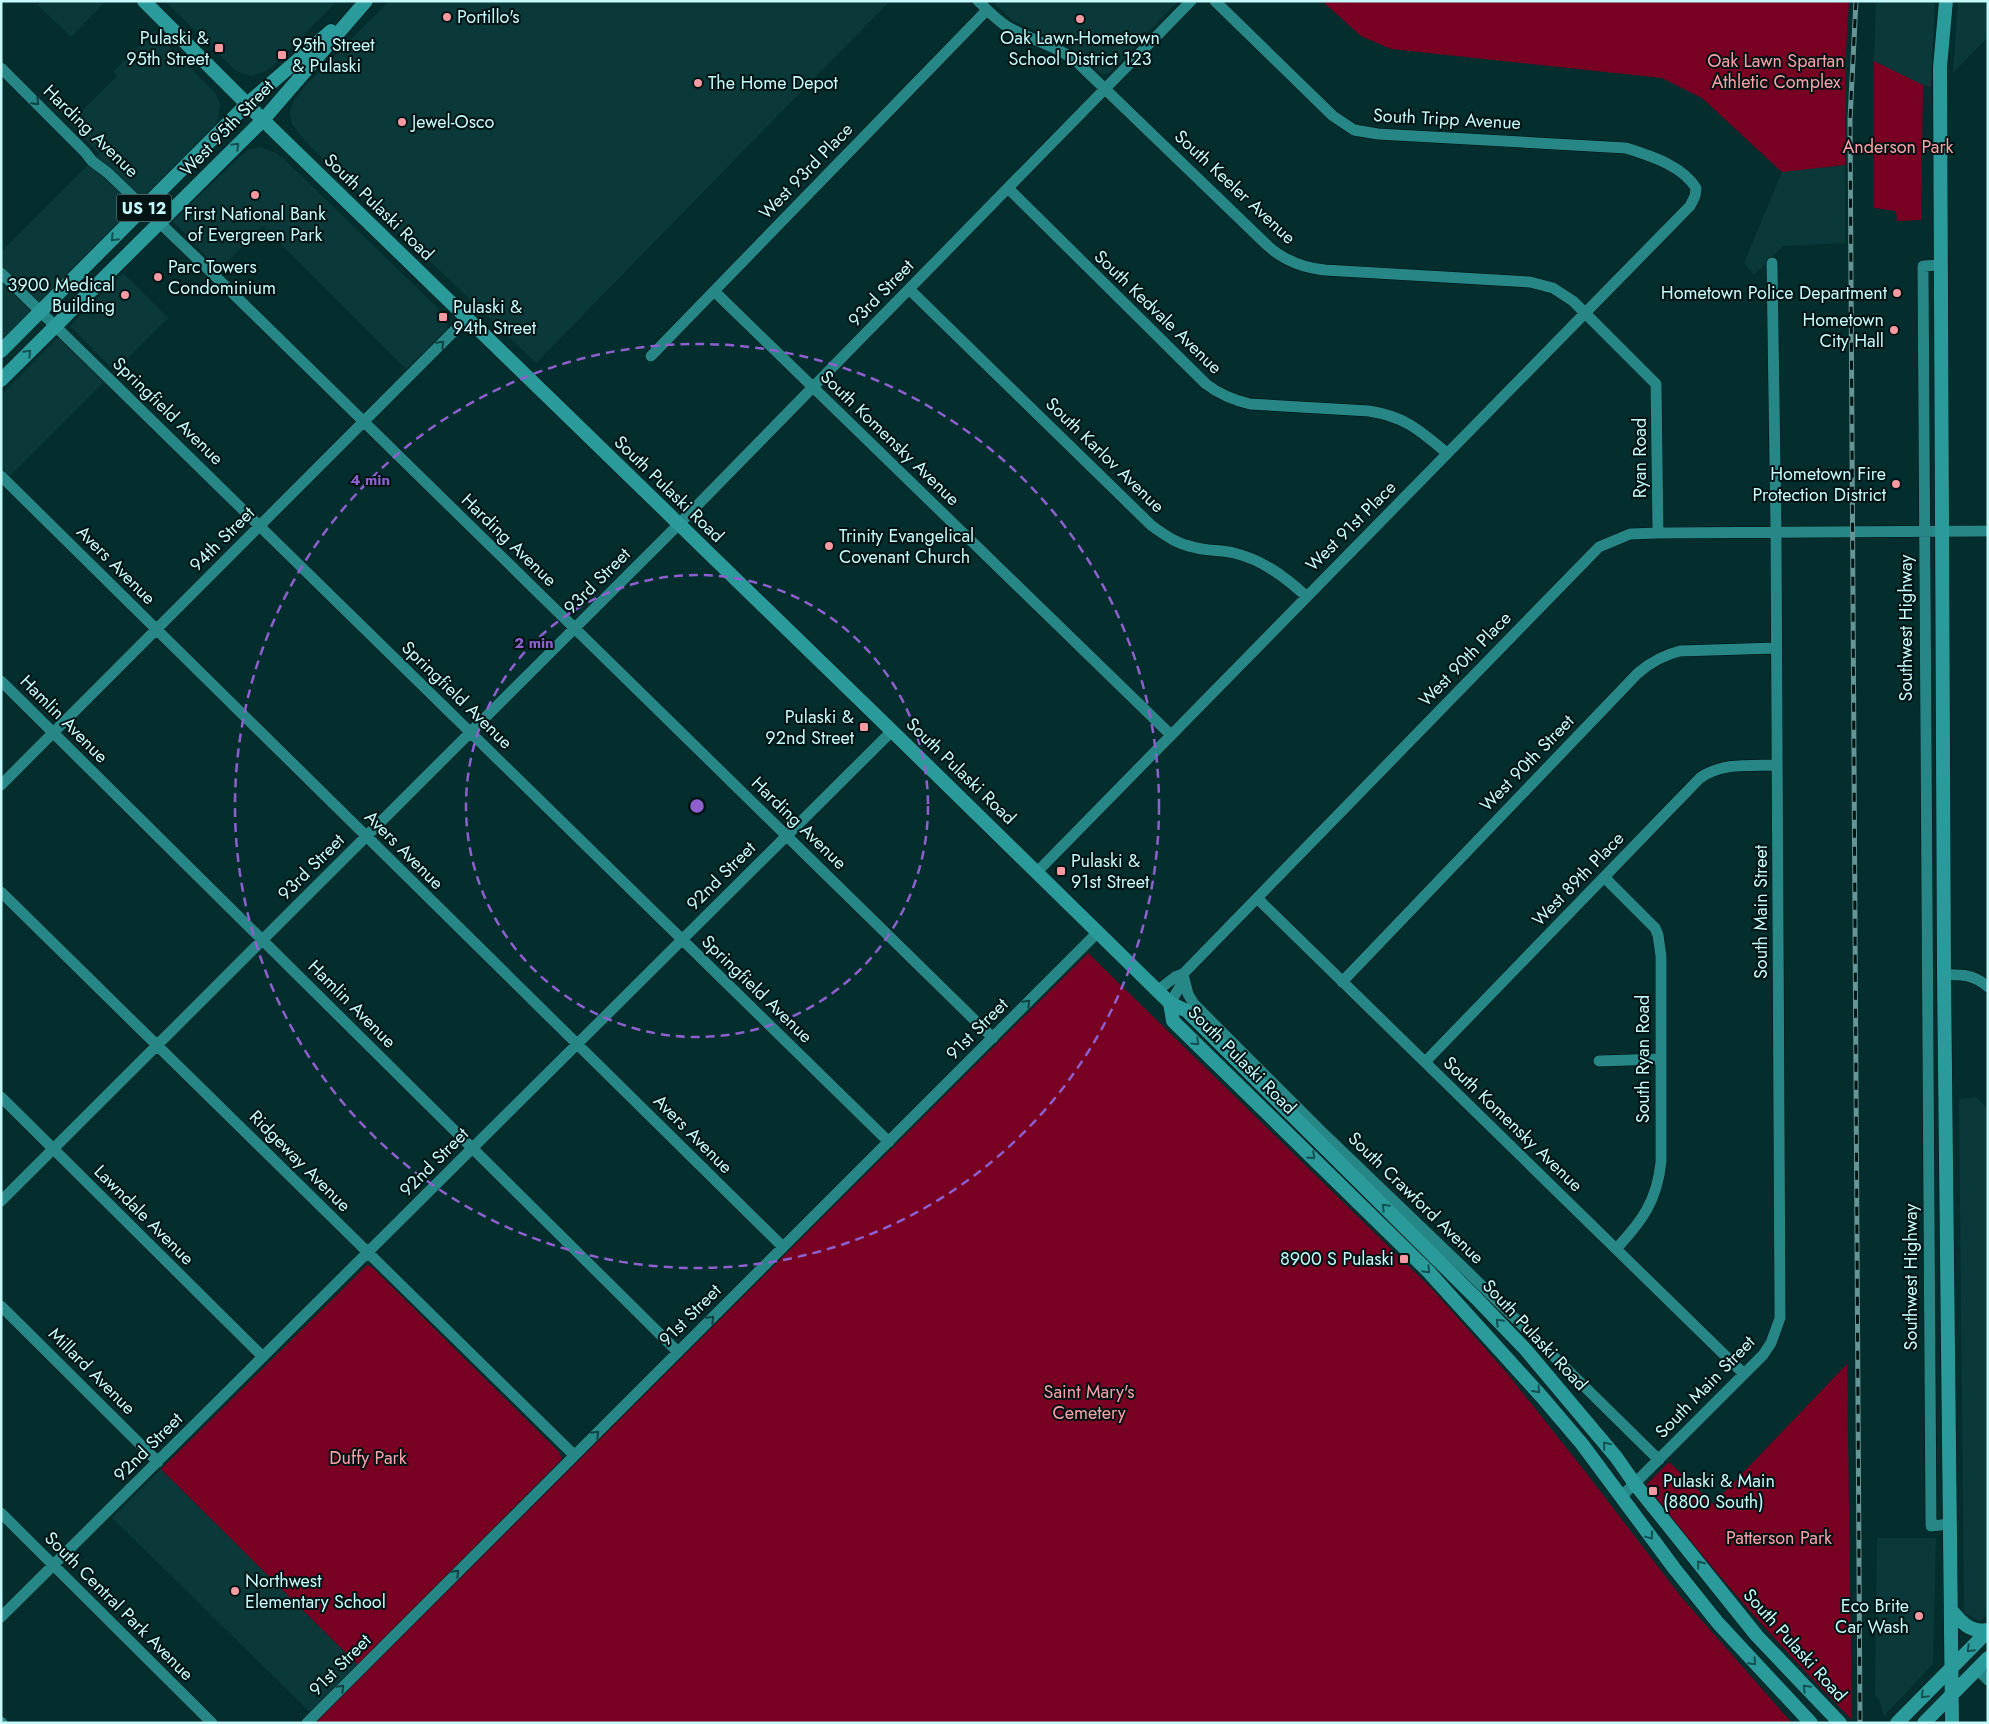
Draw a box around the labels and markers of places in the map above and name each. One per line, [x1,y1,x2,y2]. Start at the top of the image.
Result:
place label: Portillo's [457,4,519,30]
marker: Portillo's [441,11,453,23]
marker: Oak Lawn-Hometown School District 123 [1074,13,1086,25]
place label: Pulaski & 95th Street [126,25,210,72]
place label: Oak Lawn-Hometown School District 123 [1000,25,1160,72]
place label: 95th Street & Pulaski [292,32,375,79]
marker: Pulaski & 95th Street [213,42,225,54]
marker: 95th Street & Pulaski [276,49,288,61]
place label: The Home Depot [708,70,838,96]
marker: The Home Depot [692,77,704,89]
place label: Jewel-Osco [410,109,495,135]
marker: Jewel-Osco [396,116,408,128]
marker: First National Bank of Evergreen Park [249,189,261,201]
place label: First National Bank of Evergreen Park [184,201,326,248]
place label: Parc Towers Condominium [168,254,276,301]
marker: Parc Towers Condominium [152,271,164,283]
place label: 3900 Medical Building [8,272,115,319]
place label: Hometown Police Department [1661,280,1888,306]
marker: Hometown Police Department [1891,287,1903,299]
marker: 3900 Medical Building [119,289,131,301]
place label: Pulaski & 94th Street [453,294,537,341]
place label: Hometown City Hall [1802,307,1884,354]
marker: Pulaski & 94th Street [437,311,449,323]
marker: Hometown City Hall [1888,324,1900,336]
place label: Hometown Fire Protection District [1753,461,1887,508]
marker: Hometown Fire Protection District [1890,478,1902,490]
place label: Trinity Evangelical Covenant Church [839,523,974,570]
marker: Trinity Evangelical Covenant Church [823,540,835,552]
place label: Pulaski & 92nd Street [765,704,855,751]
marker: Pulaski & 92nd Street [858,721,870,733]
centre of rings [688,797,706,815]
place label: Pulaski & 91st Street [1071,848,1150,895]
marker: Pulaski & 91st Street [1055,865,1067,877]
place label: 8900 S Pulaski [1280,1246,1394,1272]
marker: 8900 S Pulaski [1398,1253,1410,1265]
place label: Pulaski & Main (8800 South) [1663,1468,1775,1515]
marker: Pulaski & Main (8800 South) [1647,1485,1659,1497]
place label: Northwest Elementary School [245,1568,386,1615]
marker: Northwest Elementary School [229,1585,241,1597]
place label: Eco Brite Car Wash [1835,1593,1909,1640]
marker: Eco Brite Car Wash [1913,1610,1925,1622]

